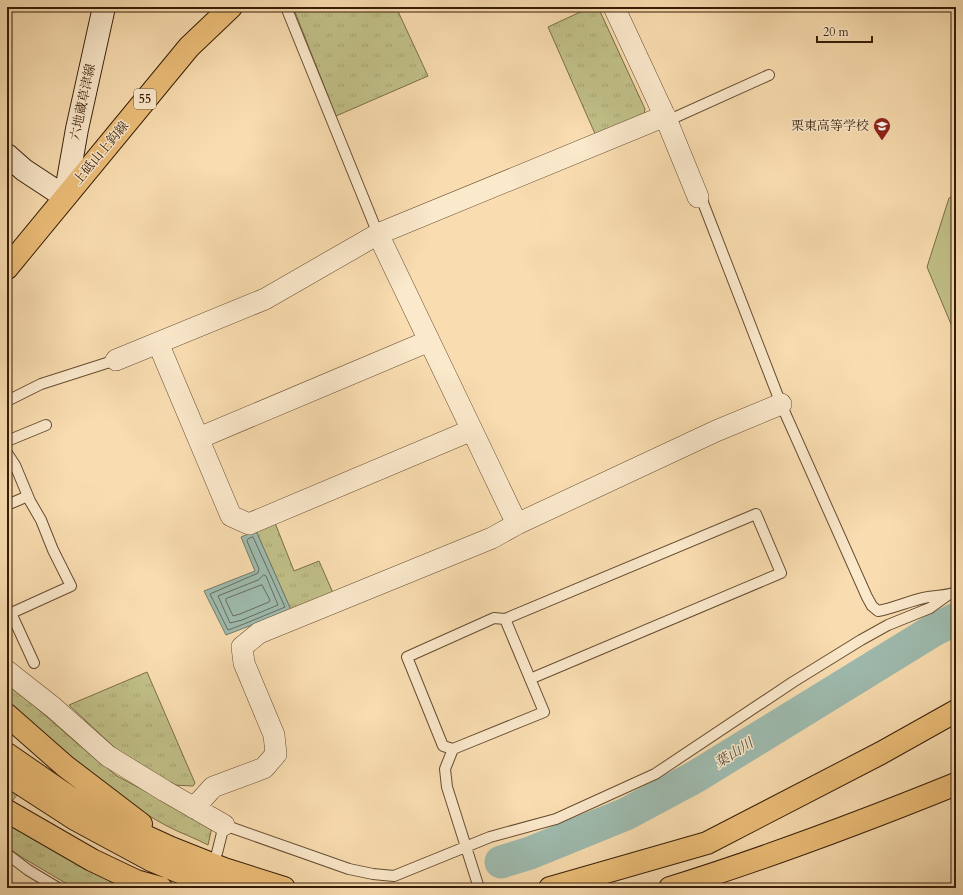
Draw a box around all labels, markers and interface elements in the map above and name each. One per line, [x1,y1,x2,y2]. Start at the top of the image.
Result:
scale bar [817,18,872,44]
text: 20 m [823,24,850,40]
street label: 六地蔵草津線 [66,62,100,142]
road number: 55 [134,89,156,109]
school or university icon: 栗東高等学校 [872,116,892,141]
street label: 上砥山上鈎線 [69,117,133,189]
place label: 栗東高等学校 [791,117,869,135]
water label: 葉山川 [711,733,759,772]

